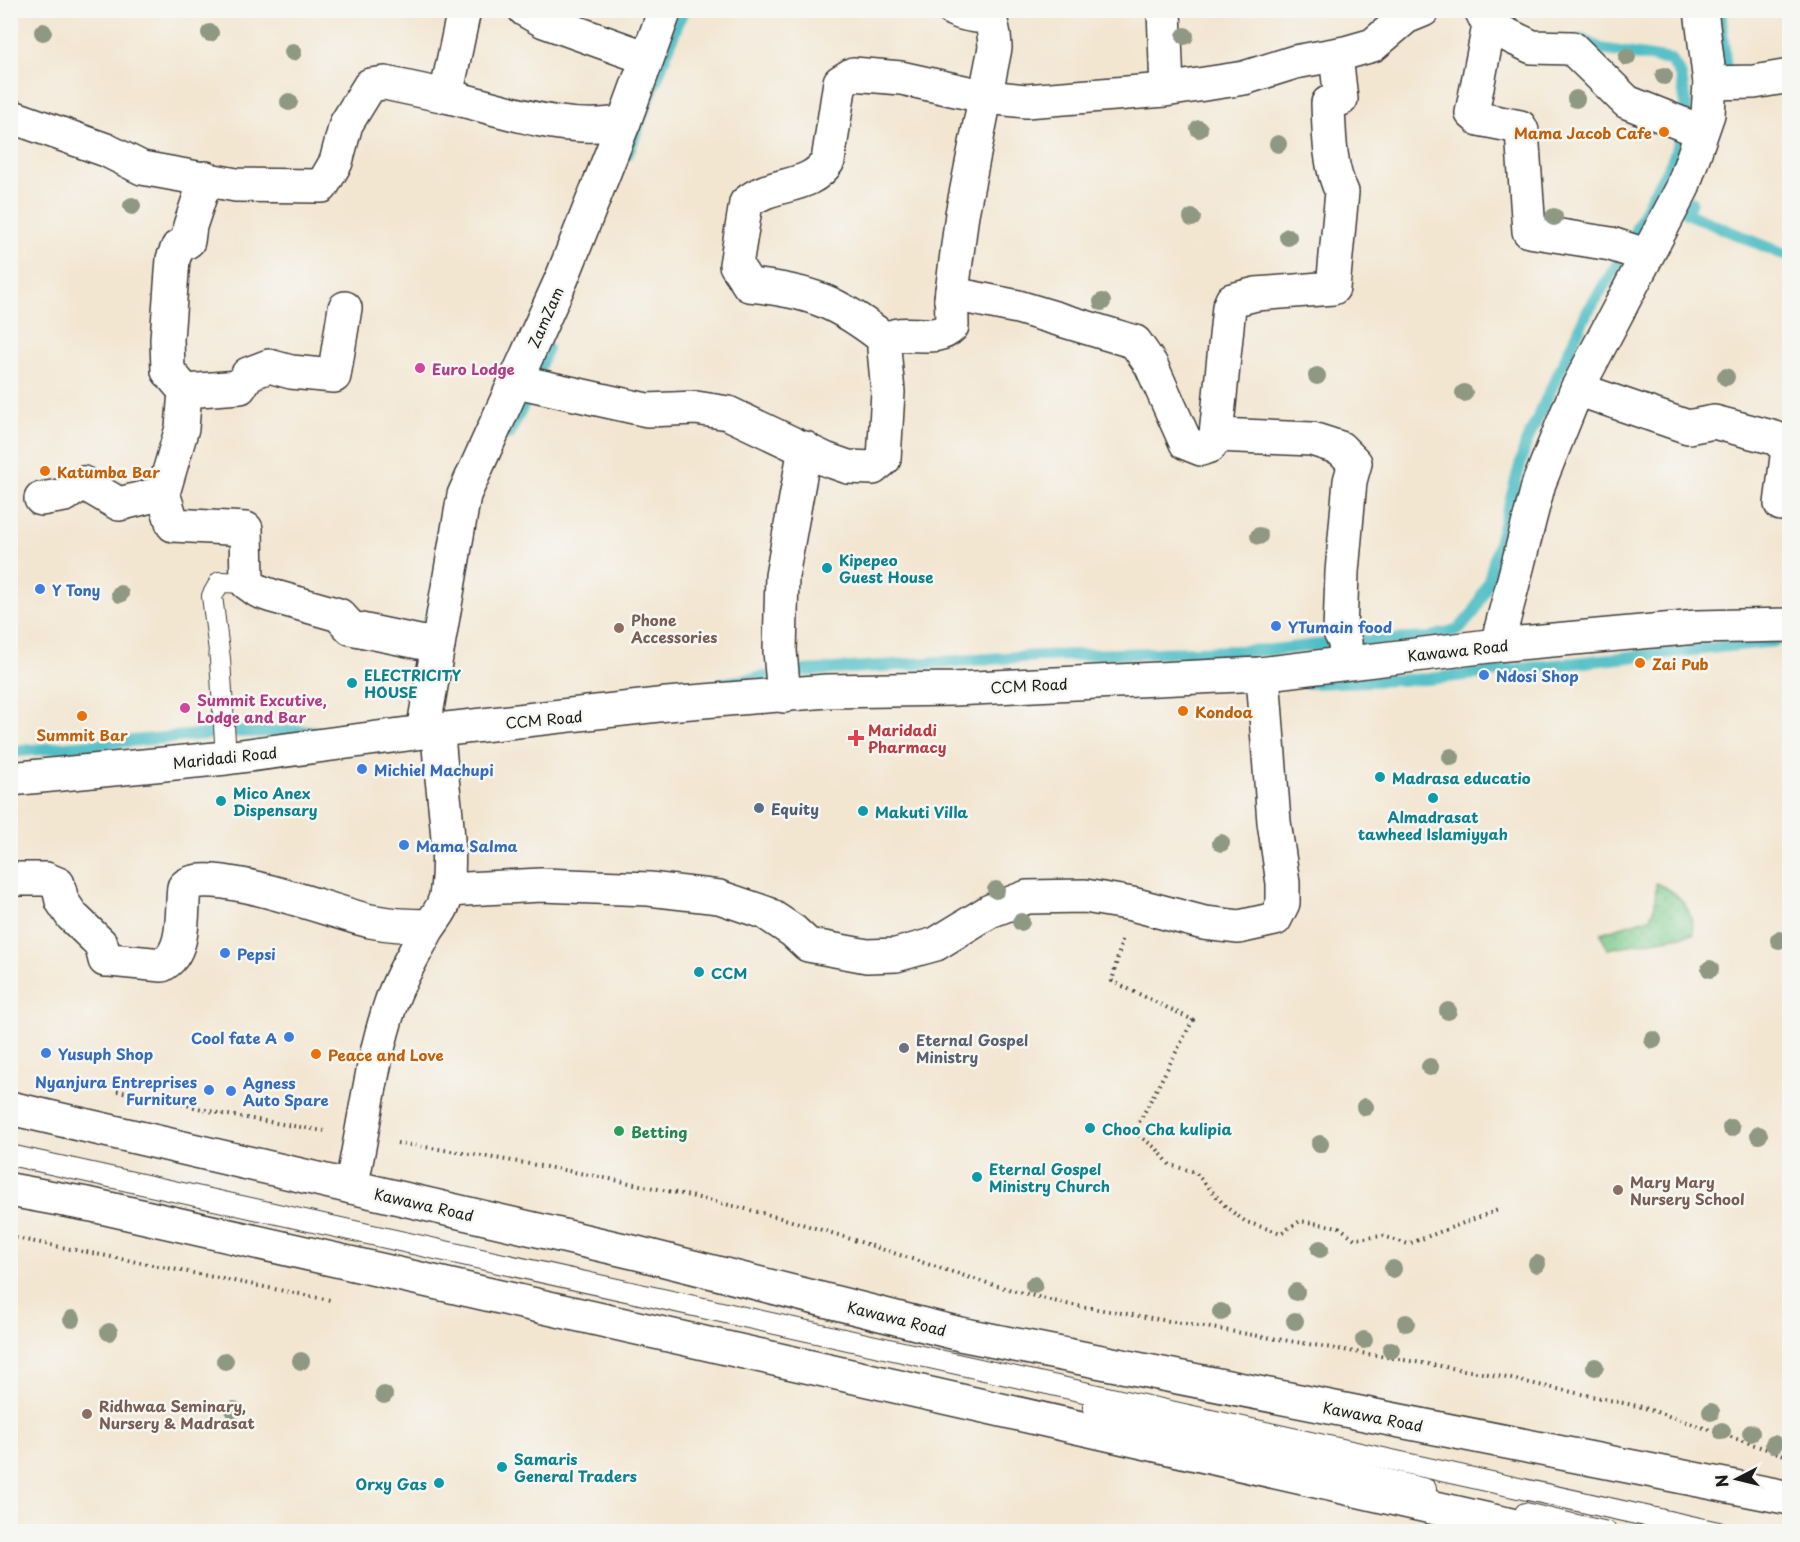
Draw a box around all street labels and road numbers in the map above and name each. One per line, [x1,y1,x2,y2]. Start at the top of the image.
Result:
street label: ZamZam [521,283,569,351]
street label: Kawawa Road [1406,633,1510,667]
street label: CCM Road [990,671,1068,699]
street label: CCM Road [504,704,584,734]
street label: Maridadi Road [172,740,278,774]
street label: Kawawa Road [372,1181,476,1227]
street label: Kawawa Road [845,1295,949,1341]
street label: Kawawa Road [1321,1395,1425,1437]

